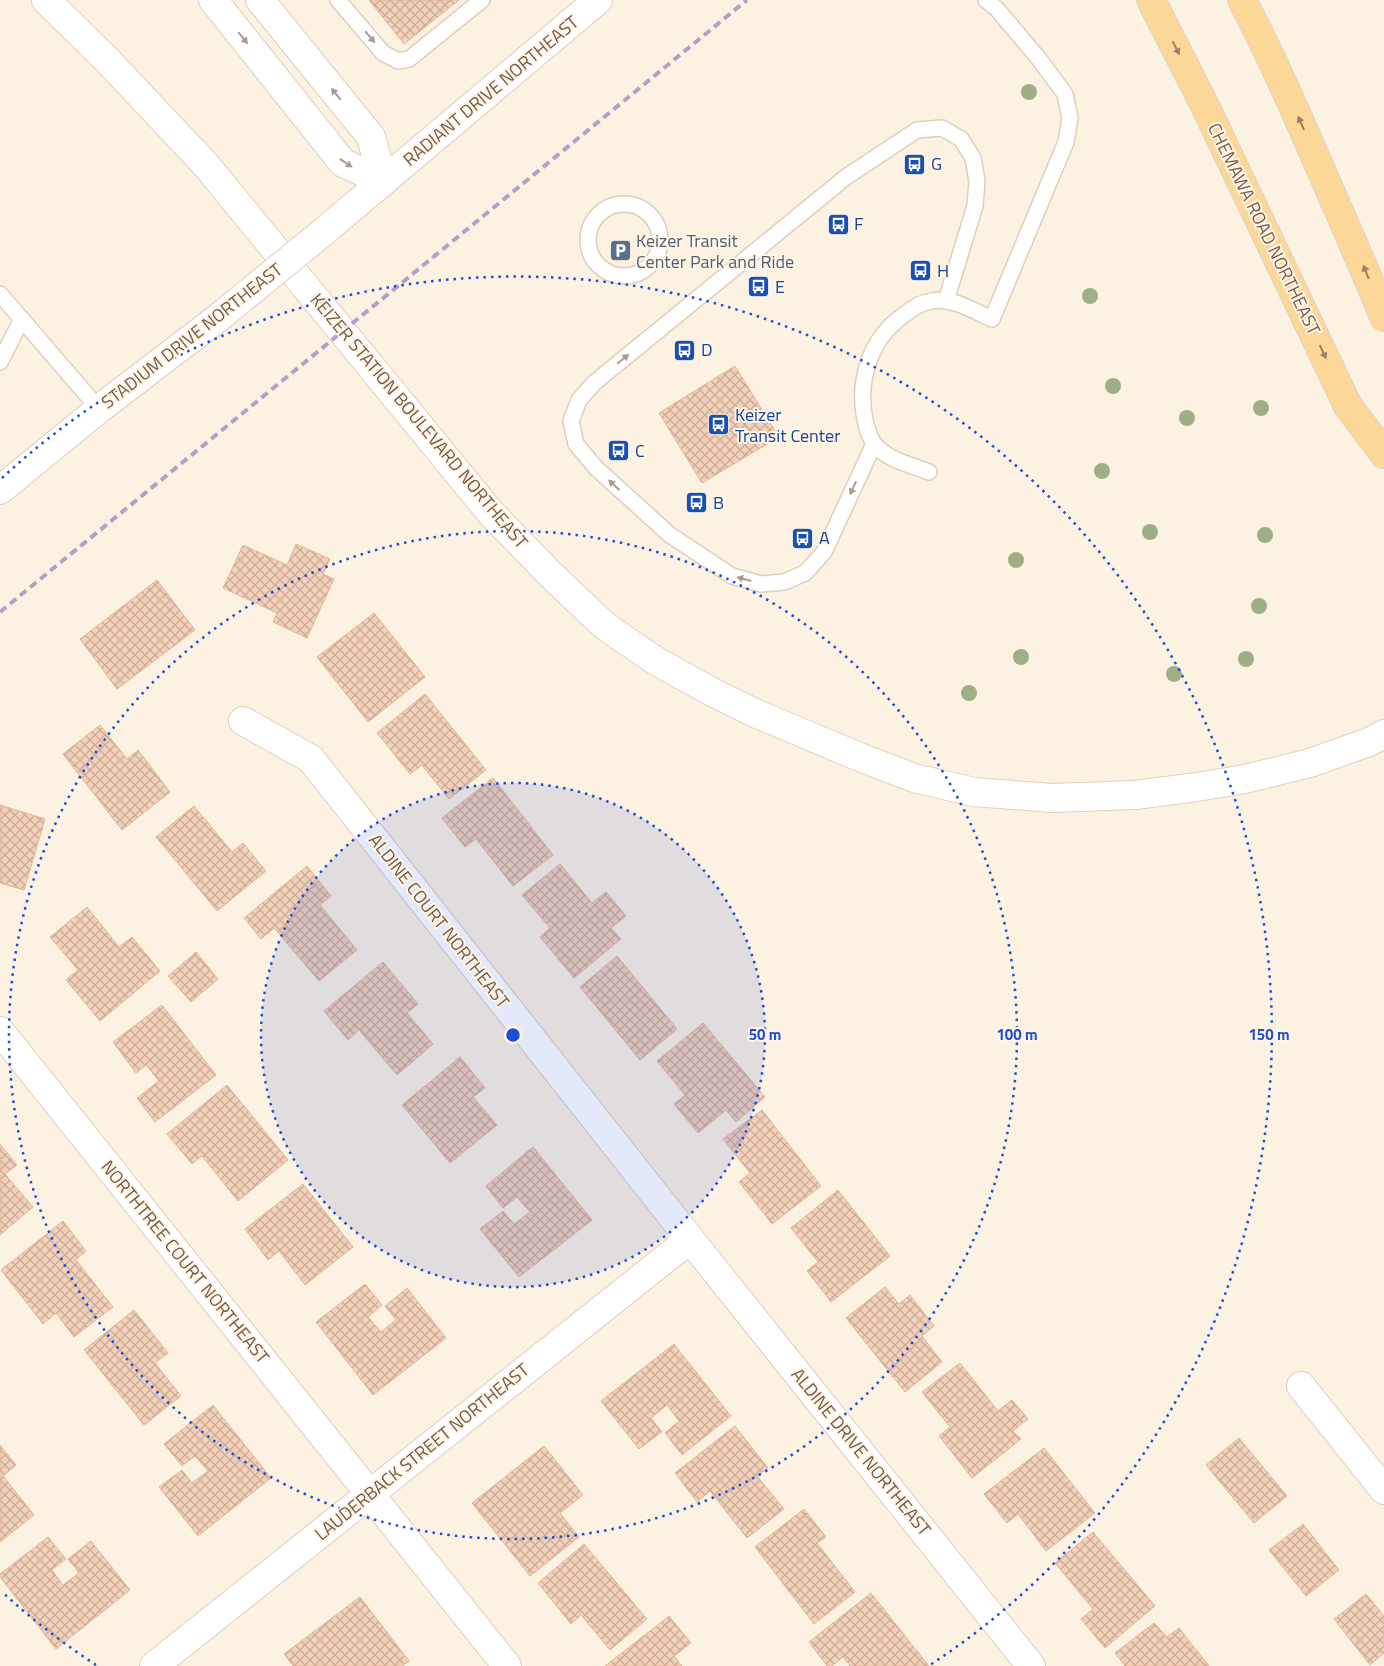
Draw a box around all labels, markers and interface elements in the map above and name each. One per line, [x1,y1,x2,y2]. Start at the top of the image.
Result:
street label: RADIANT DRIVE NORTHEAST [397,9,585,172]
one-way arrow [238,31,248,45]
one-way arrow [364,31,376,43]
one-way arrow [1172,41,1180,55]
one-way arrow [331,88,342,101]
one-way arrow [1296,116,1304,130]
street label: CHEMAWA ROAD NORTHEAST [1201,118,1328,340]
place label: G [931,150,942,177]
bus stop icon: G [903,152,927,176]
one-way arrow [339,158,353,168]
place label: F [854,210,863,237]
bus stop icon: F [826,212,850,236]
place label: Keizer Transit Center Park and Ride [636,227,794,275]
parking icon: Keizer Transit Center Park and Ride [608,239,632,263]
street label: STADIUM DRIVE NORTHEAST [95,256,289,415]
place label: H [937,257,949,284]
bus stop icon: H [909,259,933,283]
one-way arrow [1361,265,1369,279]
place label: E [775,273,785,300]
bus stop icon: E [747,275,771,299]
street label: KEIZER STATION BOULEVARD NORTHEAST [304,287,535,555]
place label: D [701,336,713,363]
bus stop icon: D [673,338,697,362]
one-way arrow [1318,344,1327,359]
one-way arrow [616,353,629,364]
place label: Keizer Transit Center [735,401,840,449]
bus stop icon: Keizer Transit Center [707,413,731,437]
place label: C [635,437,645,464]
bus stop icon: C [607,439,631,463]
one-way arrow [607,479,620,490]
one-way arrow [849,481,857,495]
place label: B [713,489,724,516]
bus stop icon: B [685,491,709,515]
place label: A [819,524,830,551]
bus stop icon: A [791,526,815,550]
one-way arrow [737,575,752,583]
street label: ALDINE COURT NORTHEAST [363,828,517,1014]
text: 50 m [749,1023,781,1046]
text: 100 m [996,1023,1038,1046]
text: 150 m [1248,1023,1290,1046]
centre of rings [504,1026,522,1044]
street label: NORTHTREE COURT NORTHEAST [95,1154,276,1370]
street label: LAUDERBACK STREET NORTHEAST [309,1356,535,1547]
street label: ALDINE DRIVE NORTHEAST [785,1362,938,1542]

